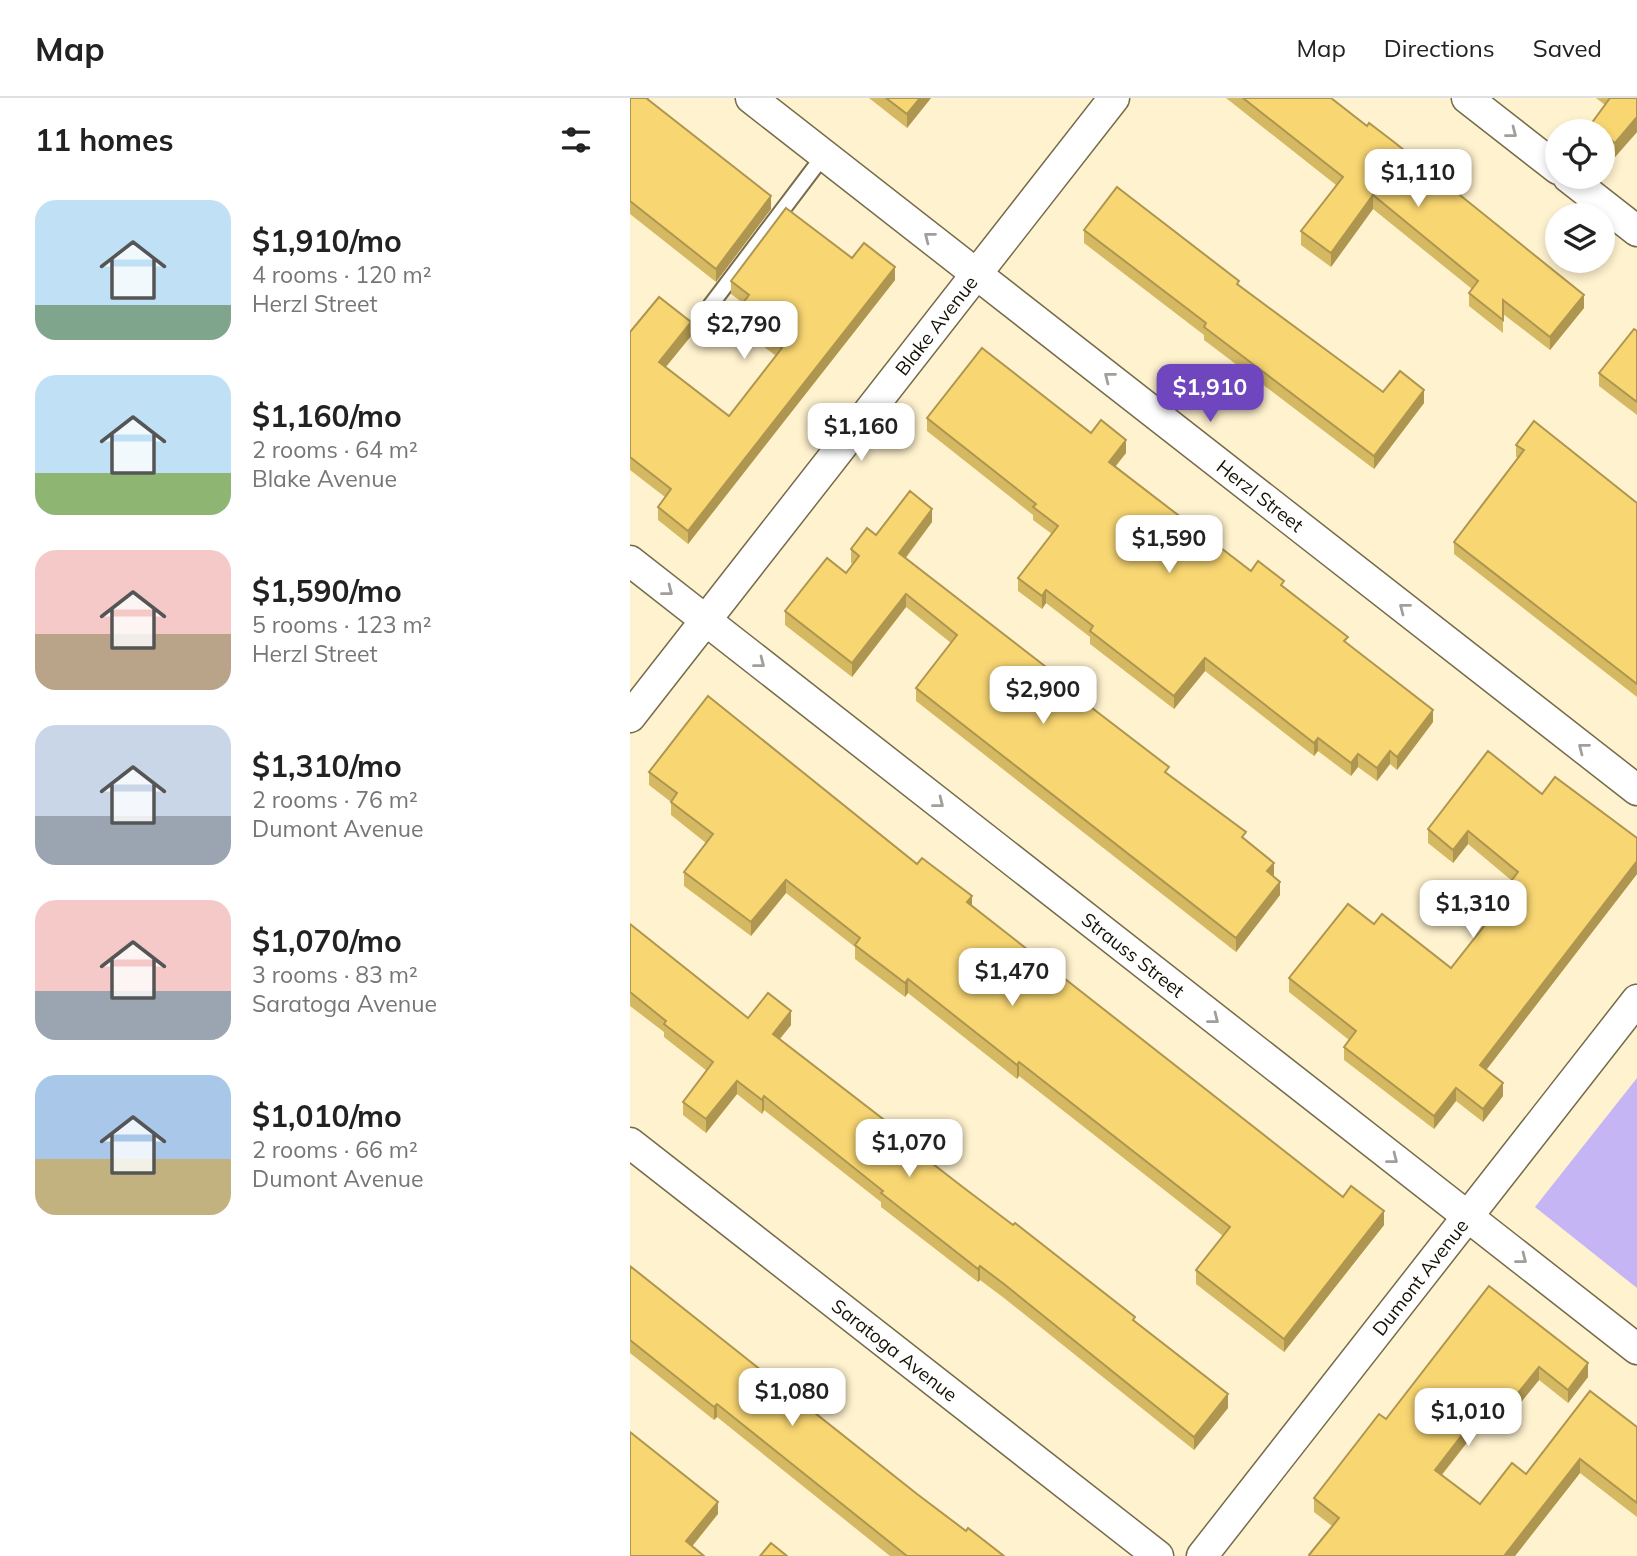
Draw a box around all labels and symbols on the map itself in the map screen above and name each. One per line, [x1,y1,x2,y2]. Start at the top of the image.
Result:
one-way arrow [1504,125,1517,138]
pin: $1,110 [1361,150,1475,209]
one-way arrow [925,233,937,246]
street label: Blake Avenue [890,271,983,380]
pin: $2,790 [687,302,801,361]
pin: $1,910 [1153,364,1267,424]
one-way arrow [1104,373,1117,386]
pin: $1,160 [804,404,918,463]
street label: Herzl Street [1212,454,1309,537]
pin: $1,590 [1112,516,1226,575]
one-way arrow [660,582,673,595]
one-way arrow [1399,603,1412,616]
one-way arrow [751,655,764,667]
pin: $2,900 [986,666,1100,726]
one-way arrow [1579,743,1591,756]
one-way arrow [931,795,943,808]
pin: $1,310 [1416,880,1530,940]
street label: Strauss Street [1077,907,1190,1003]
pin: $1,470 [955,948,1069,1008]
one-way arrow [1206,1011,1219,1023]
pin: $1,070 [852,1119,966,1179]
one-way arrow [1386,1151,1398,1164]
street label: Dumont Avenue [1367,1214,1473,1340]
one-way arrow [1514,1251,1527,1263]
street label: Saratoga Avenue [827,1293,962,1407]
pin: $1,080 [735,1368,849,1428]
pin: $1,010 [1411,1388,1525,1448]

